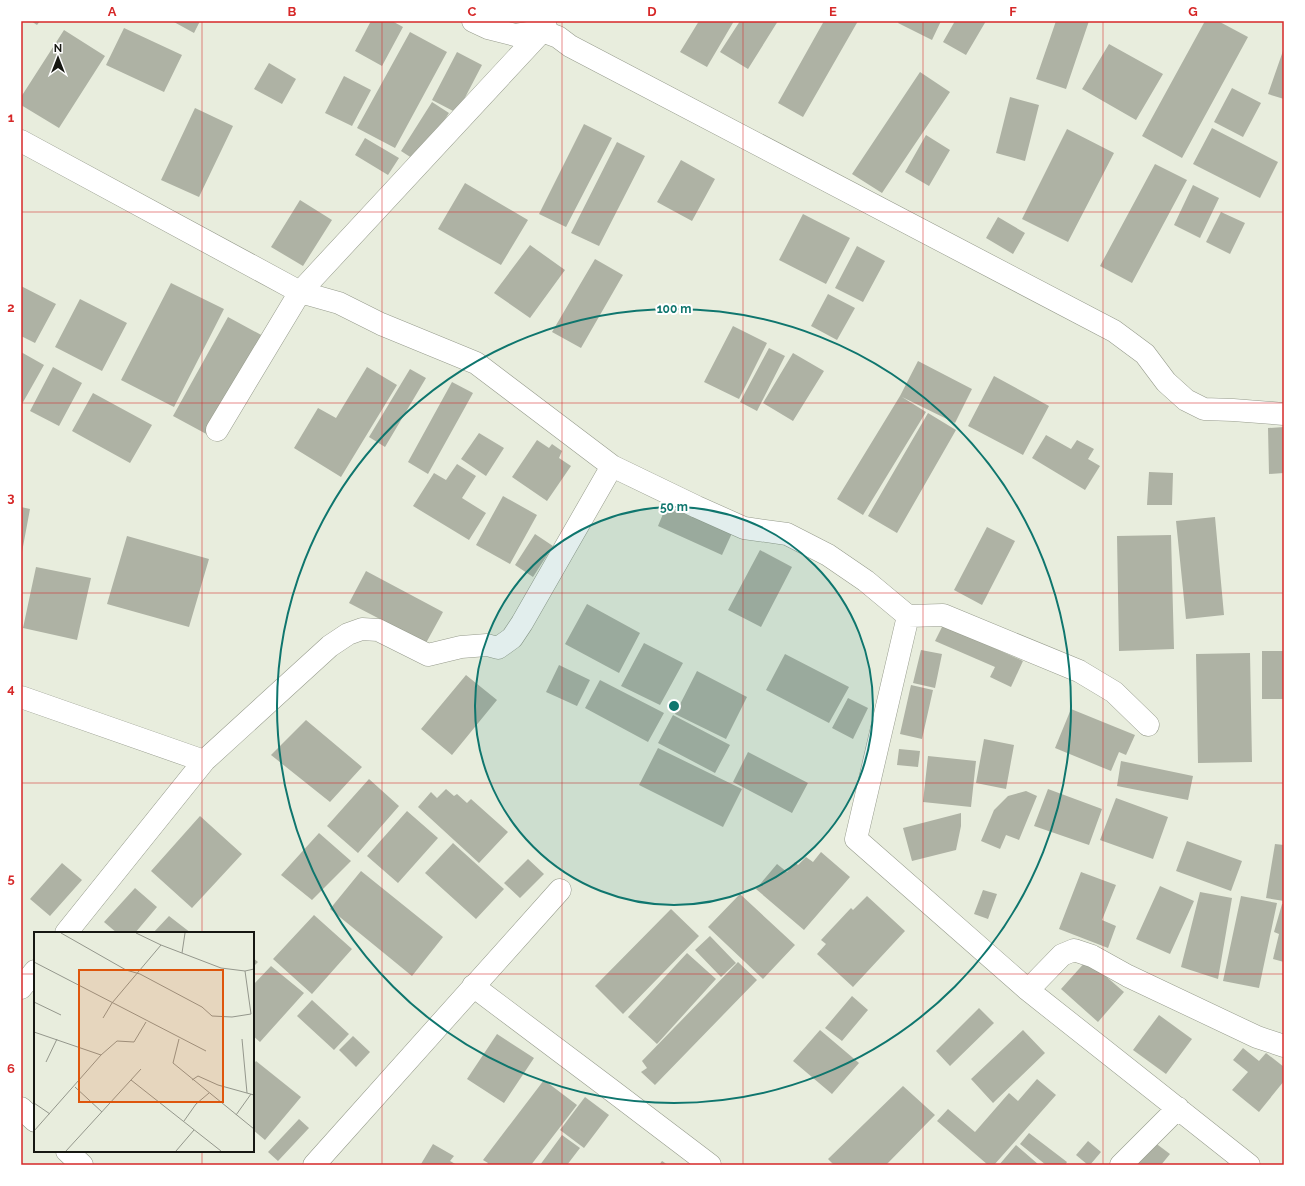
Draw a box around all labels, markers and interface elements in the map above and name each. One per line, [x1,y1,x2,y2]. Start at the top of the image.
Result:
text: A [108,4,117,19]
text: B [288,4,297,19]
text: C [468,4,477,19]
text: D [647,4,657,19]
text: E [829,4,837,19]
text: F [1009,4,1017,19]
text: G [1188,4,1198,19]
north arrow [38,38,78,78]
text: N [54,42,62,55]
text: 1 [8,110,15,125]
text: 2 [7,300,15,315]
text: 100 m [657,302,691,316]
text: 3 [7,490,15,505]
text: 50 m [660,500,688,514]
text: 4 [7,681,15,696]
centre of rings [667,699,681,713]
text: 5 [7,871,15,886]
inset map [34,932,254,1152]
text: 6 [7,1061,15,1076]

